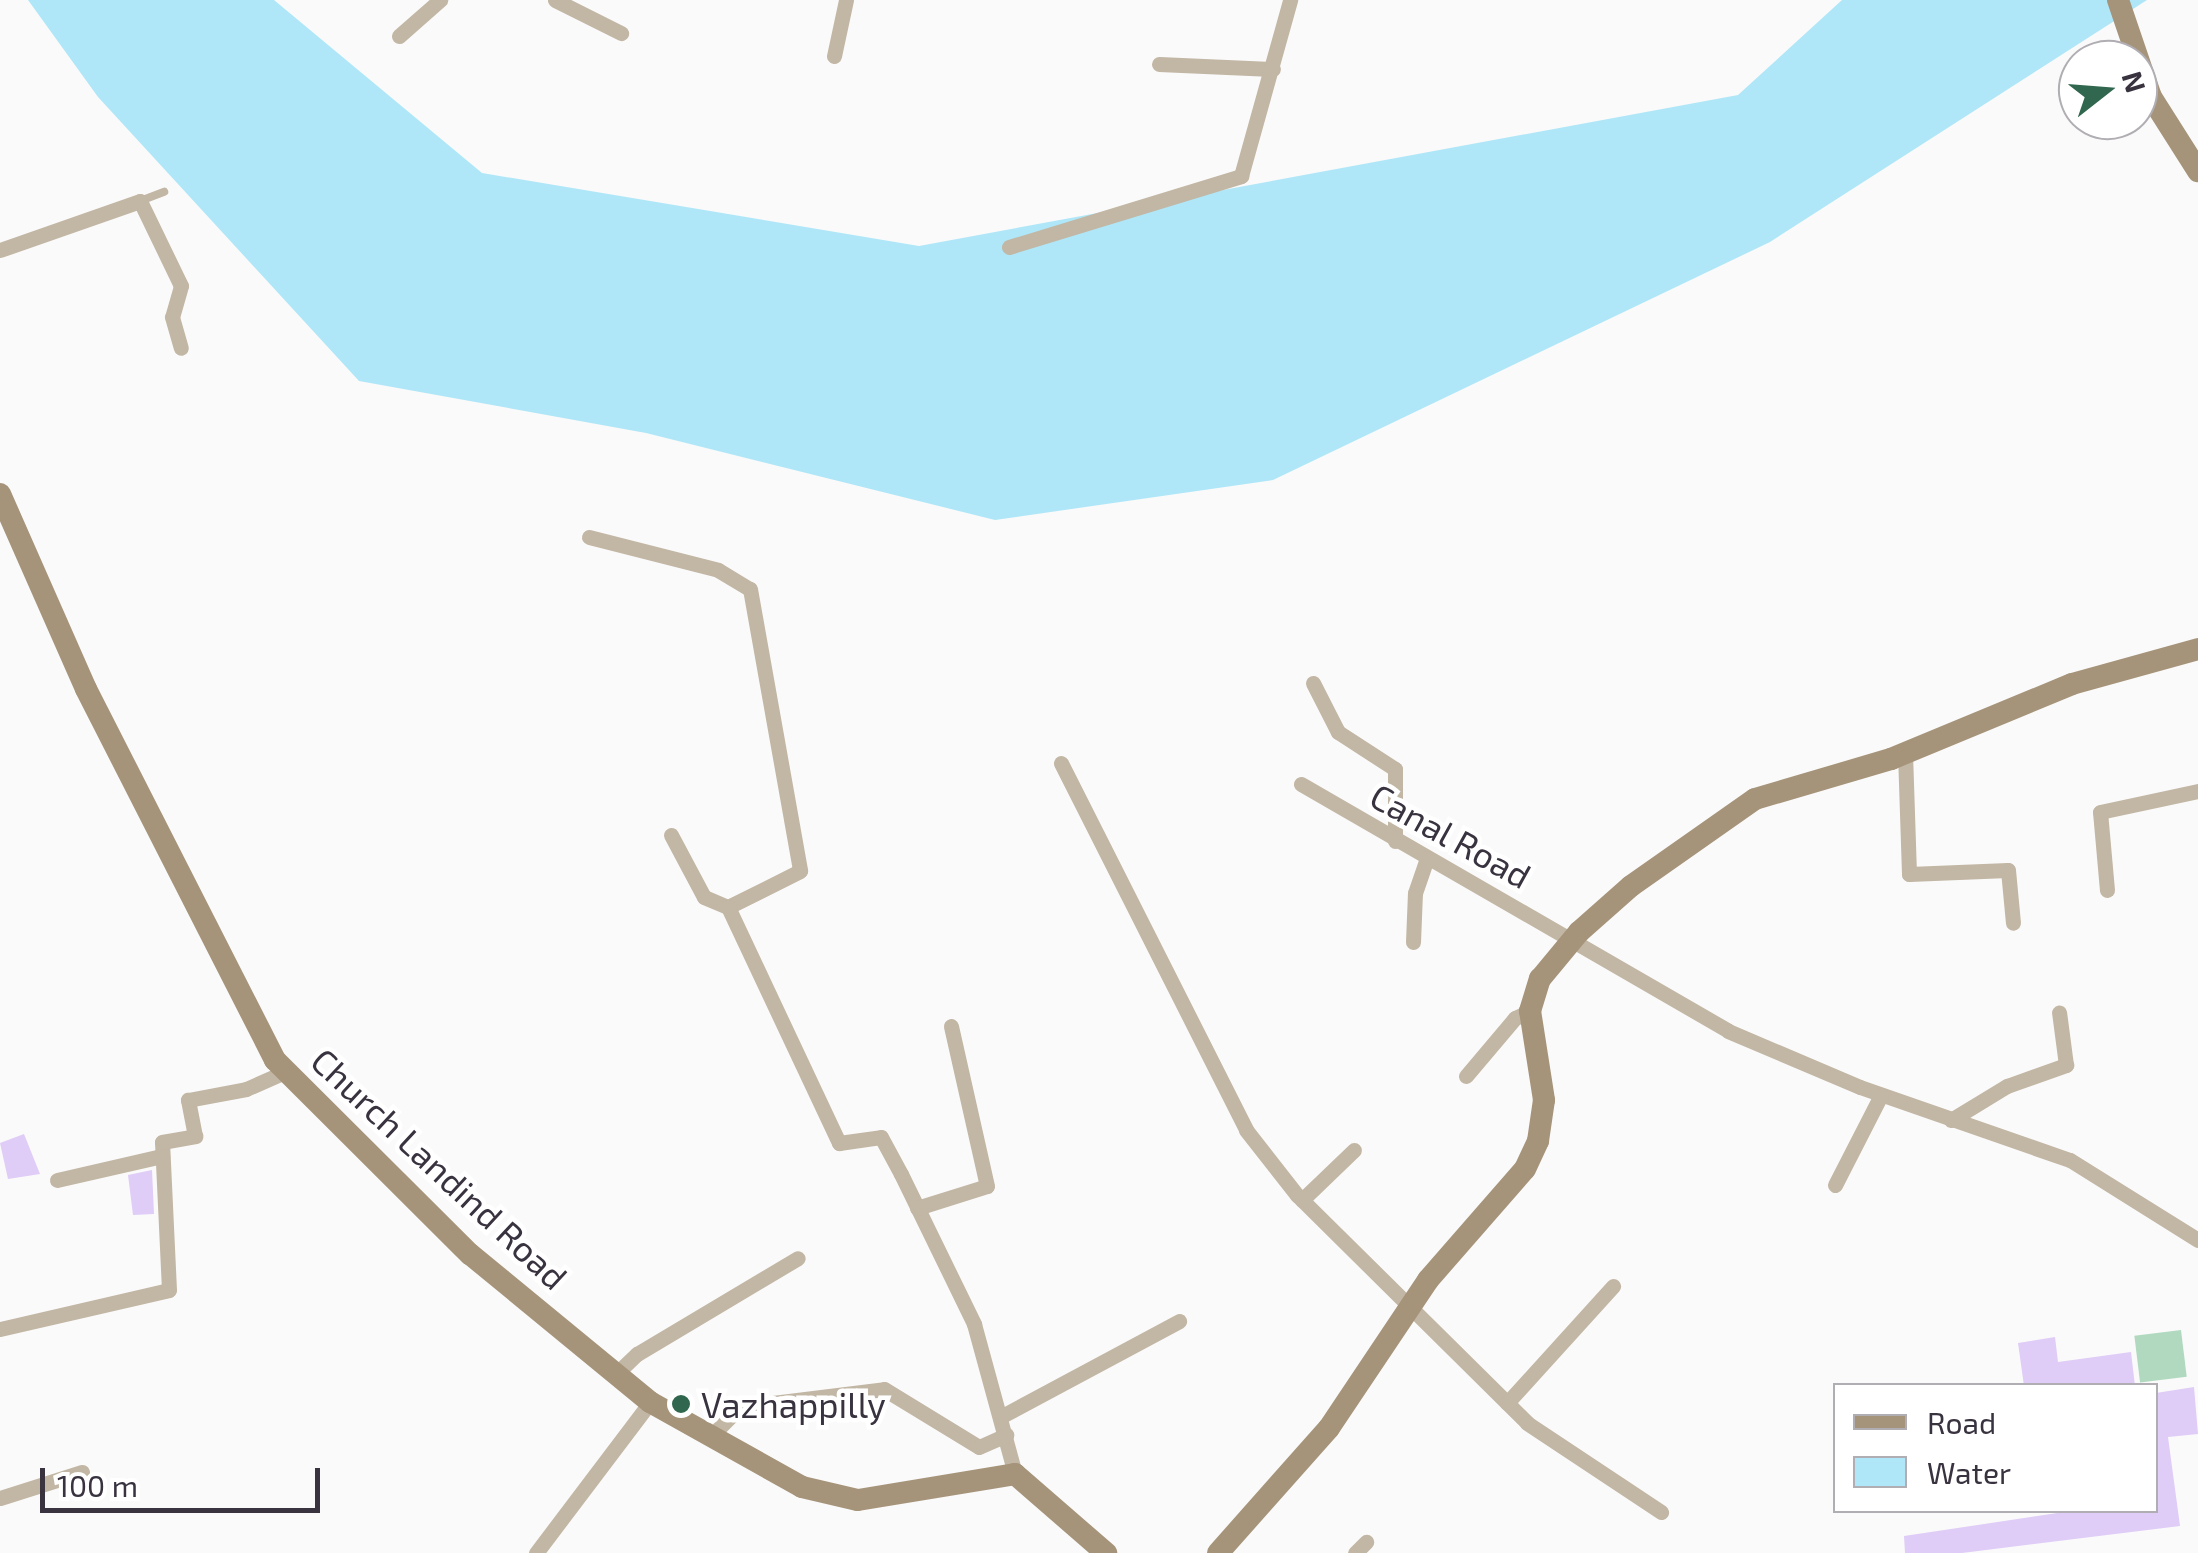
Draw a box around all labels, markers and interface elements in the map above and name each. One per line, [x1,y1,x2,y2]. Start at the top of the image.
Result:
north arrow [2058,40,2158,140]
text: N [2116,67,2154,96]
street label: Canal Road [1363,774,1539,896]
street label: Church Landind Road [303,1039,577,1297]
place label: Vazhappilly [701,1383,886,1425]
legend [1833,1383,2158,1513]
marker: Vazhappilly [670,1393,692,1415]
text: Road [1927,1404,1996,1440]
scale bar [45,1448,325,1510]
text: Water [1927,1454,2011,1490]
text: 100 m [57,1467,138,1503]

